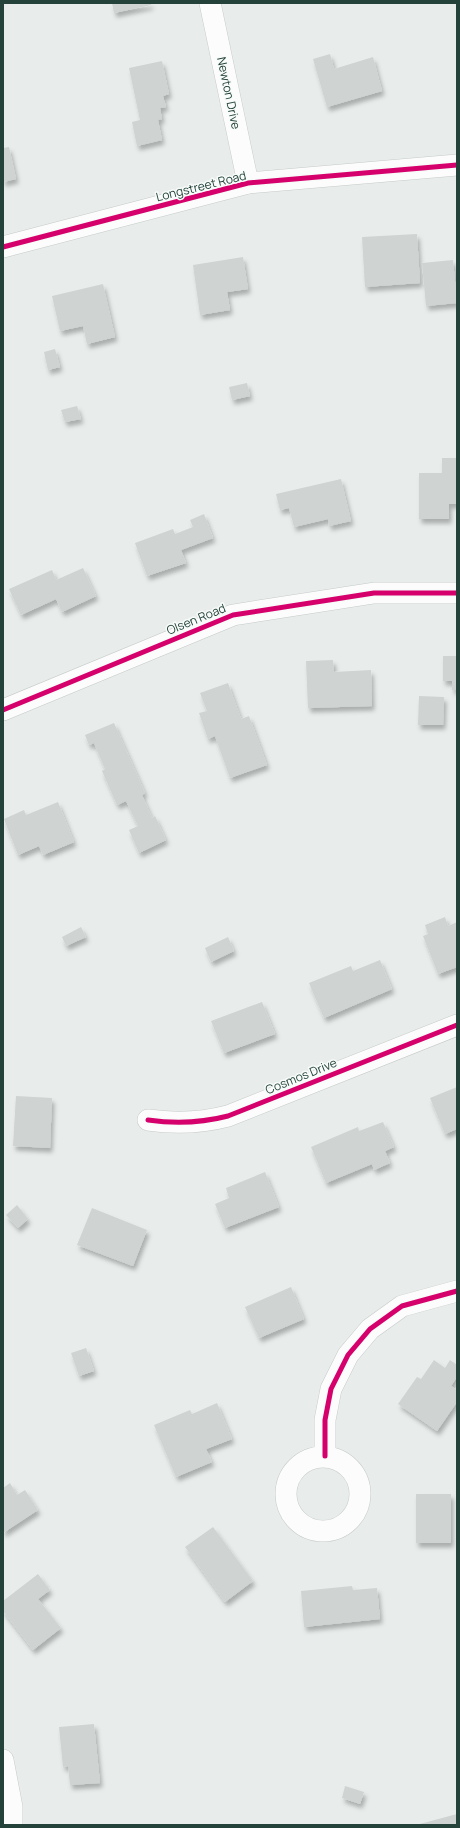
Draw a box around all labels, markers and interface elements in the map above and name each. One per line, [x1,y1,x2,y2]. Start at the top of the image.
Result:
street label: Newton Drive [213,55,245,131]
street label: Longstreet Road [154,167,248,205]
street label: Olsen Road [164,599,228,639]
street label: Cosmos Drive [263,1054,339,1098]

